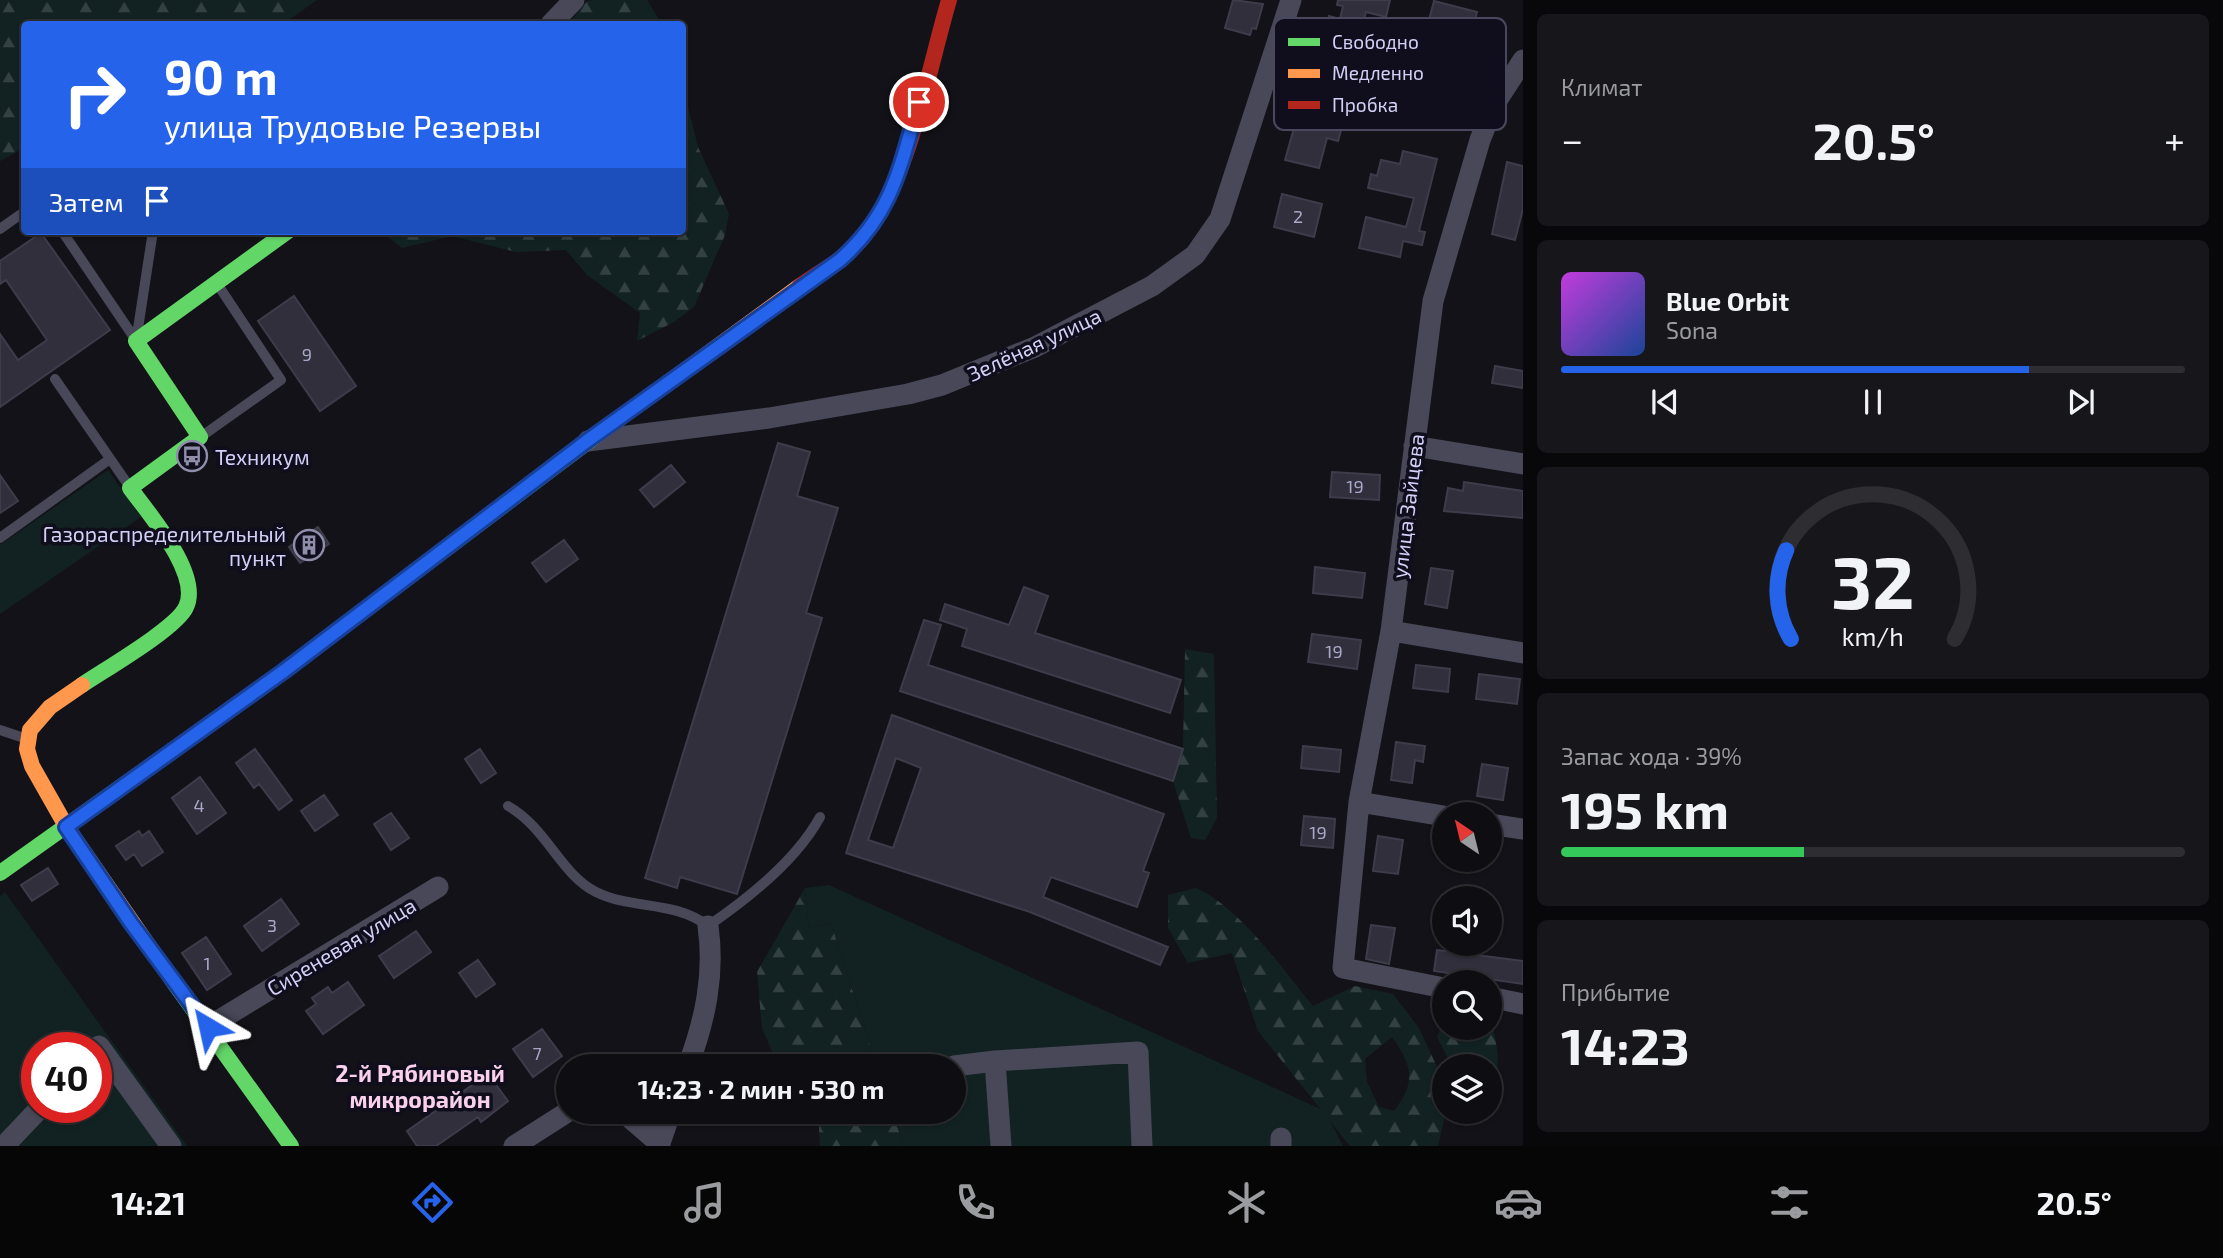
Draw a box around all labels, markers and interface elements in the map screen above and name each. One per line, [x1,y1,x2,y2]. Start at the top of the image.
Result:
legend [1274,18,1506,130]
text: Свободно [1332,30,1419,53]
text: 90 m [164,46,278,105]
icon: right [49,49,140,140]
text: Медленно [1332,61,1424,84]
pin [889,72,949,132]
text: Климат [1561,73,1642,101]
icon: arrive [900,83,938,121]
text: Пробка [1332,93,1398,116]
text: улица Трудовые Резервы [164,106,541,144]
text: 20.5° [1812,108,1935,170]
text: − [1561,116,1583,162]
text: + [2164,116,2185,162]
icon: arrive [138,182,176,220]
text: Затем [49,186,124,217]
house number: 2 [1293,205,1303,227]
text: Blue Orbit [1666,285,1789,316]
street label: Зелёная улица [963,302,1105,387]
text: Sona [1666,316,1718,344]
house number: 9 [302,343,312,365]
icon: previous [1646,383,1684,421]
icon: pause [1854,383,1892,421]
icon: next [2062,383,2100,421]
street label: улица Зайцева [1386,432,1429,580]
bus stop icon: Техникум [175,439,209,473]
place label: Техникум [215,444,310,470]
house number: 19 [1346,475,1364,497]
place label: Газораспределительный пункт [42,521,286,571]
building icon: Газораспределительный пункт [292,528,326,562]
text: 32 [1831,536,1915,624]
text: km/h [1842,621,1904,651]
house number: 19 [1325,640,1343,662]
text: Запас хода · 39% [1561,742,1742,770]
text: 195 km [1561,777,1729,839]
house number: 4 [193,794,205,816]
north arrow [1432,802,1502,872]
map controls [1432,802,1502,1124]
house number: 19 [1309,821,1327,843]
button: sound [1432,886,1502,956]
street label: Сиреневая улица [262,892,421,1001]
house number: 3 [267,914,277,936]
house number: 1 [203,952,211,974]
button: search [1432,970,1502,1040]
text: Прибытие [1561,978,1670,1006]
position arrow [171,990,245,1064]
text: 14:23 [1561,1013,1690,1075]
speed limit sign: 40 [21,1032,112,1123]
house number: 7 [532,1042,542,1064]
button: layers [1432,1054,1502,1124]
district label: 2-й Рябиновый микрорайон [335,1059,505,1113]
text: 14:23 · 2 мин · 530 m [638,1073,884,1104]
icon: directions [408,1178,457,1227]
icon: music [680,1178,729,1227]
icon: phone [951,1178,1000,1227]
icon: climate [1222,1178,1271,1227]
icon: car [1494,1178,1543,1227]
icon: filters [1765,1178,1814,1227]
text: 14:21 [111,1183,186,1221]
text: 20.5° [2037,1183,2112,1221]

